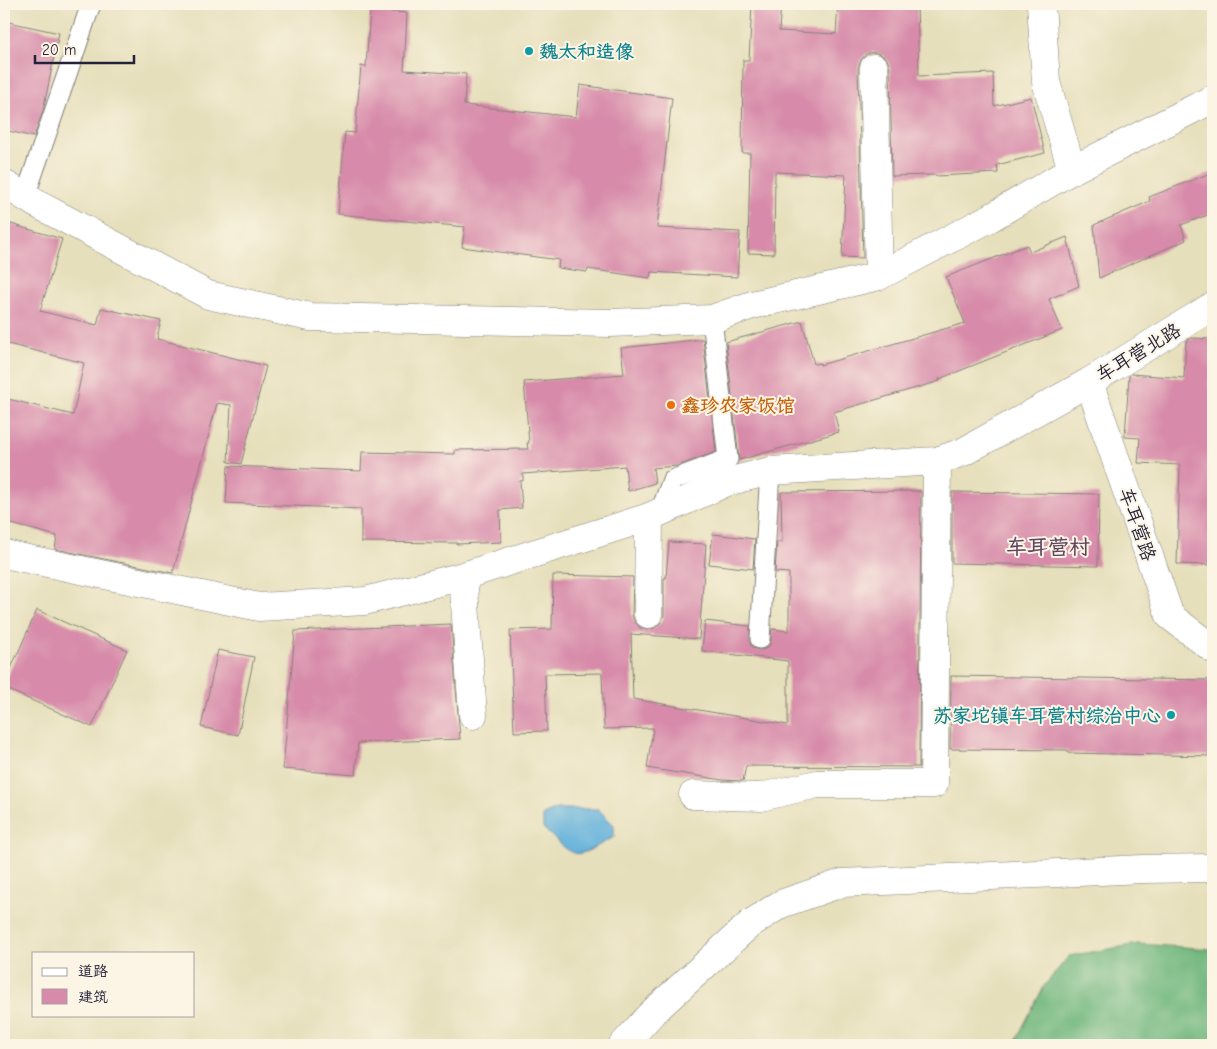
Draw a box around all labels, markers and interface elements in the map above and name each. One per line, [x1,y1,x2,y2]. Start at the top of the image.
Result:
scale bar [35,32,134,64]
text: 20 m [42,41,76,59]
place label: 魏太和造像 [539,41,634,63]
marker: 魏太和造像 [523,45,535,57]
street label: 车耳营北路 [1092,319,1185,387]
place label: 鑫珍农家饭馆 [681,395,795,417]
marker: 鑫珍农家饭馆 [665,399,677,411]
street label: 车耳营路 [1114,485,1160,564]
district label: 车耳营村 [1006,535,1090,559]
place label: 苏家坨镇车耳营村综治中心 [933,705,1161,727]
marker: 苏家坨镇车耳营村综治中心 [1165,709,1177,721]
legend [32,952,195,1016]
text: 道路 [78,962,108,980]
text: 建筑 [78,988,108,1006]

